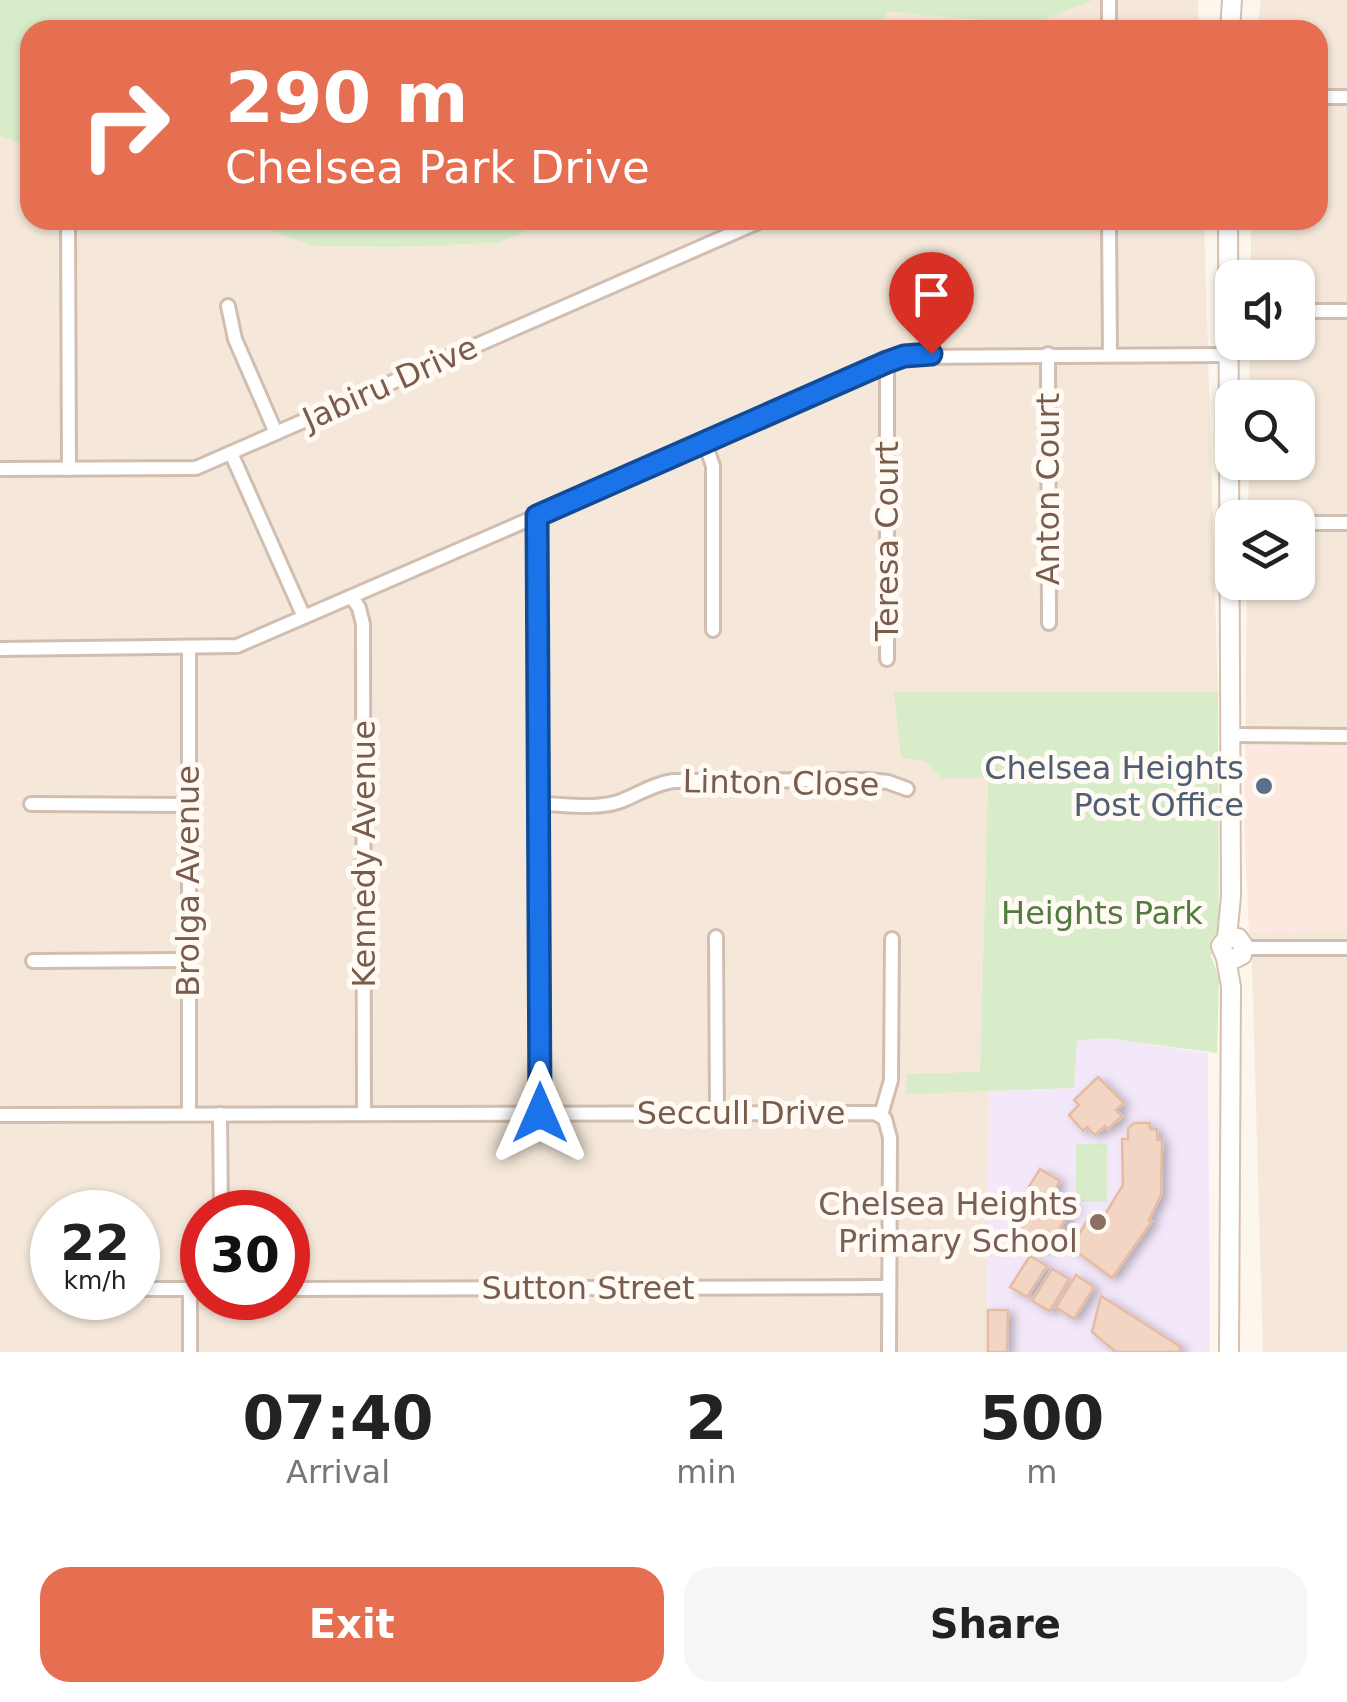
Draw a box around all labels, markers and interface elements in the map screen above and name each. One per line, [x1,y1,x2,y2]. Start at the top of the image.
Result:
text: 290 m [225,57,468,139]
icon: right [60,60,190,190]
text: Chelsea Park Drive [225,141,650,194]
pin [889,252,974,355]
map controls [1215,260,1315,600]
button: sound [1215,260,1315,360]
icon: arrive [904,267,959,322]
street label: Jabiru Drive [295,328,483,439]
button: search [1215,380,1315,480]
street label: Anton Court [1029,393,1067,585]
street label: Teresa Court [868,441,906,642]
button: layers [1215,500,1315,600]
street label: Kennedy Avenue [345,720,383,988]
place label: Chelsea Heights Post Office [984,749,1244,824]
street label: Linton Close [682,762,880,804]
street label: Brolga Avenue [169,765,207,997]
marker: Chelsea Heights Post Office [1253,775,1275,797]
park label: Heights Park [1001,894,1203,932]
position arrow [488,1061,592,1165]
street label: Seccull Drive [637,1094,845,1132]
place label: Chelsea Heights Primary School [818,1185,1078,1260]
speed limit sign: 30 [180,1190,310,1320]
marker: Chelsea Heights Primary School [1087,1211,1109,1233]
text: 22 [60,1214,130,1272]
text: km/h [63,1266,127,1295]
street label: Sutton Street [482,1269,694,1307]
text: 07:40 [243,1383,434,1453]
text: 2 [685,1383,727,1453]
text: 500 [979,1383,1104,1453]
text: Arrival [286,1453,390,1491]
text: min [676,1453,737,1491]
text: m [1026,1453,1057,1491]
button: Exit [40,1567,664,1682]
button: Share [684,1567,1307,1682]

